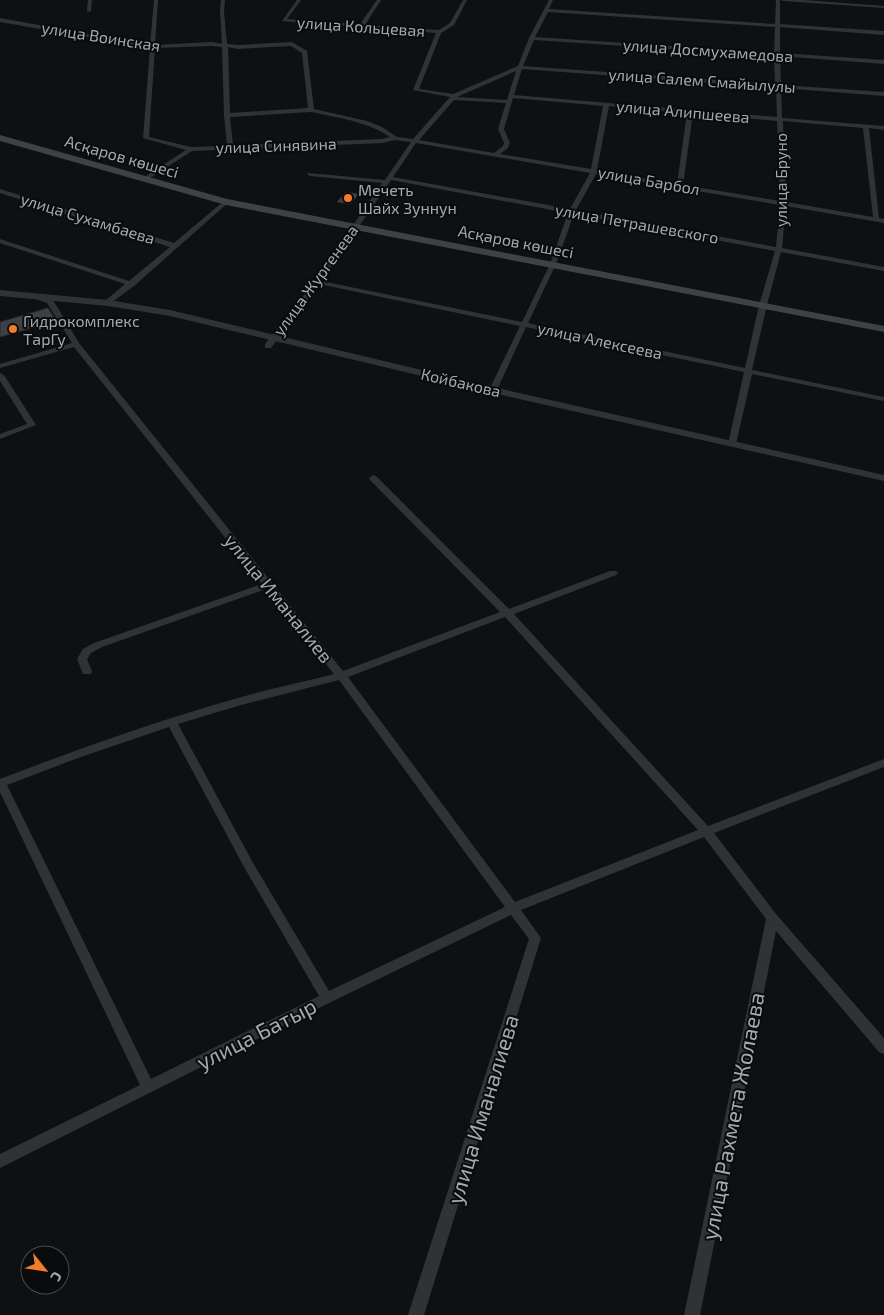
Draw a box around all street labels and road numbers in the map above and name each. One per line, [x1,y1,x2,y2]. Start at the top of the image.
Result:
street label: улица Кольцевая [296,12,426,41]
street label: улица Воинская [40,17,162,56]
street label: улица Досмухамедова [622,35,794,66]
street label: улица Салем Смайылулы [608,64,796,97]
street label: улица Алипшеева [616,96,750,127]
street label: Асқаров көшесі [63,131,181,181]
street label: улица Синявина [215,133,337,158]
street label: улица Бруно [771,133,791,227]
street label: улица Барбол [596,162,701,199]
street label: улица Сухамбаева [18,189,157,248]
street label: улица Петрашевского [554,199,720,248]
street label: Асқаров көшесі [457,220,575,262]
street label: улица Жургенева [269,221,362,340]
street label: улица Алексеева [536,317,664,363]
street label: Койбакова [419,364,503,400]
street label: улица Иманалиев [219,529,338,668]
street label: улица Рахмета Жолаева [695,990,770,1242]
street label: улица Батыр [192,992,321,1075]
street label: улица Иманалиева [441,1011,524,1207]

